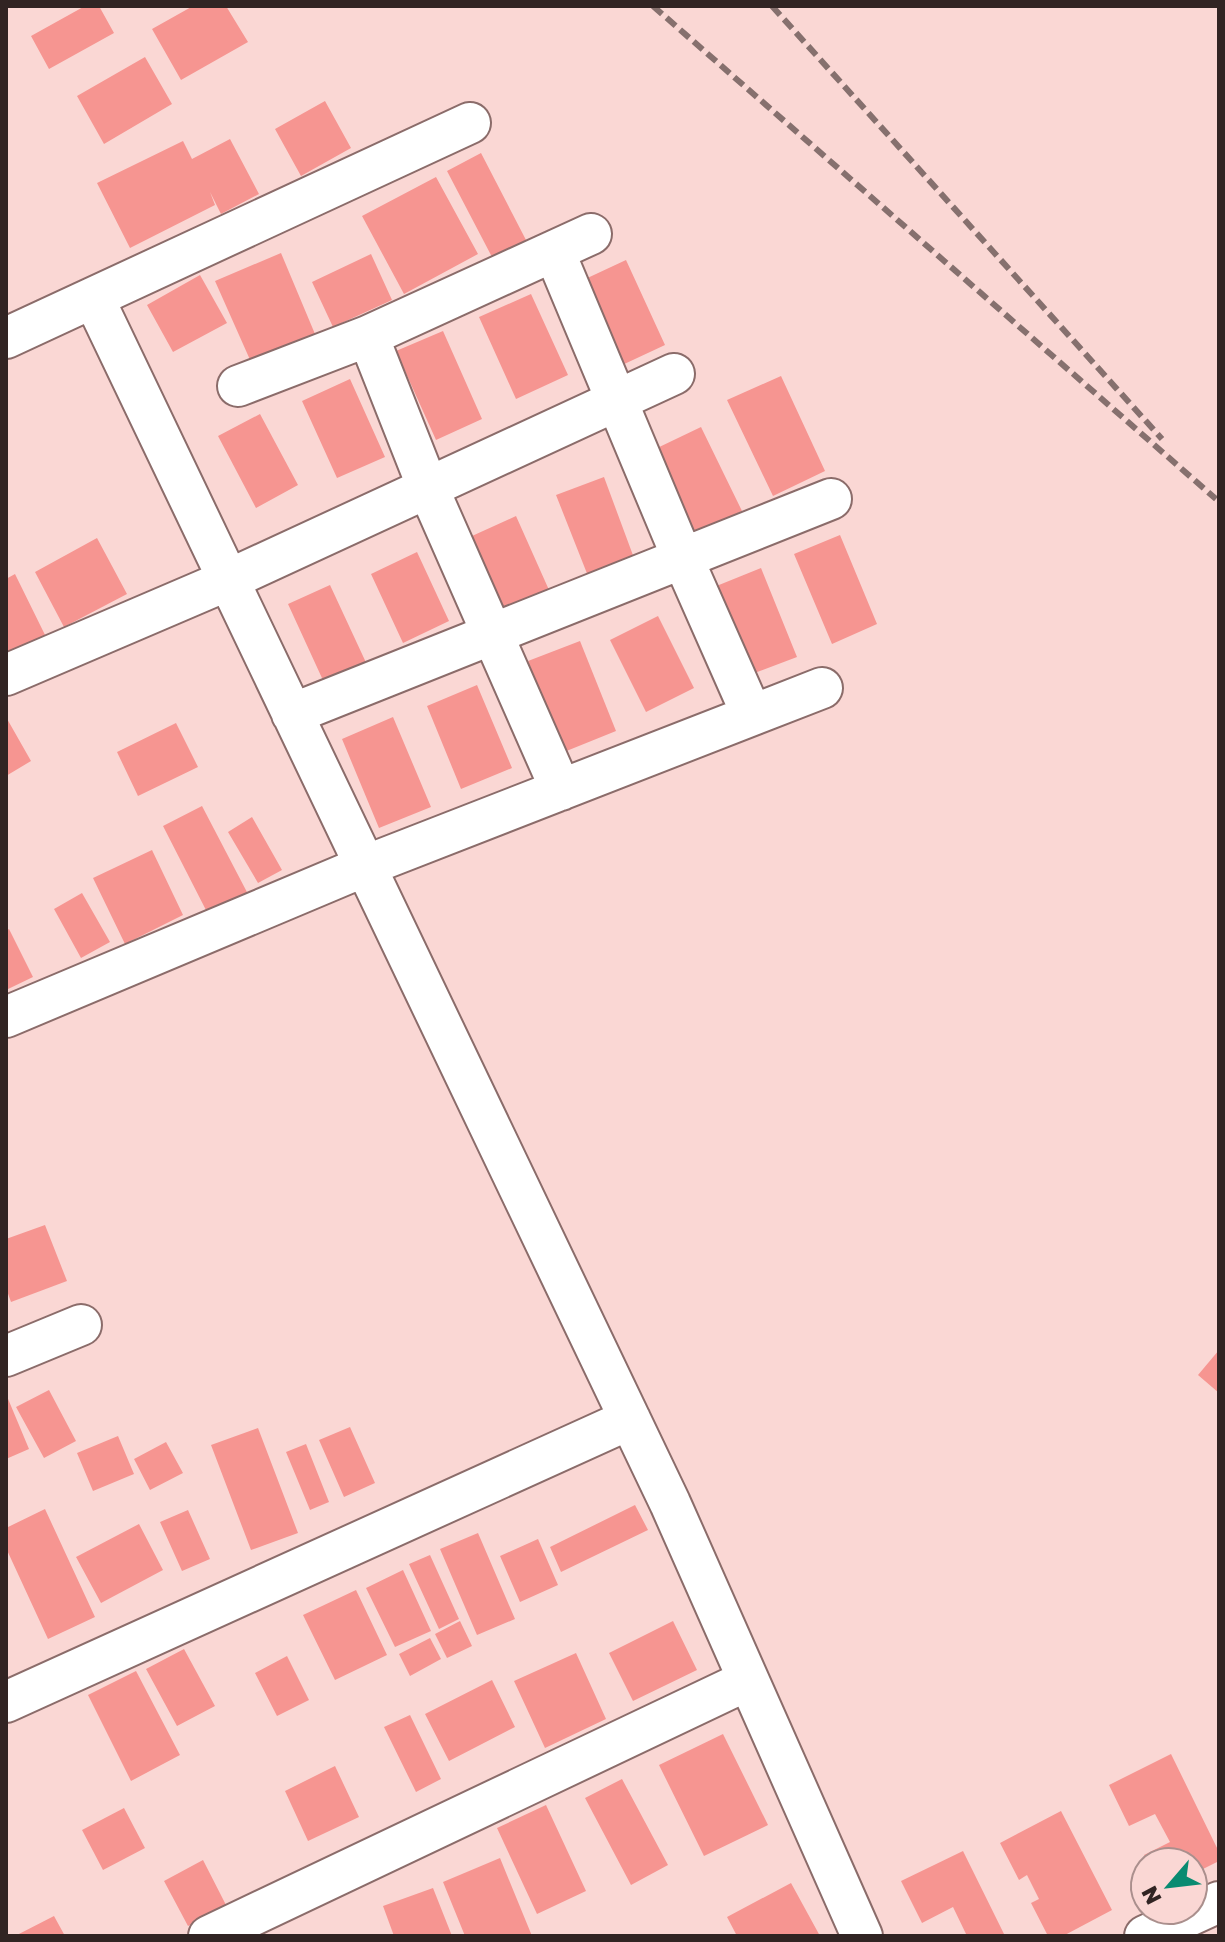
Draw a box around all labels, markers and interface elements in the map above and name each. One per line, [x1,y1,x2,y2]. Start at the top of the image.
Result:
north arrow [1129,1846,1209,1926]
text: N [1135,1882,1167,1909]

